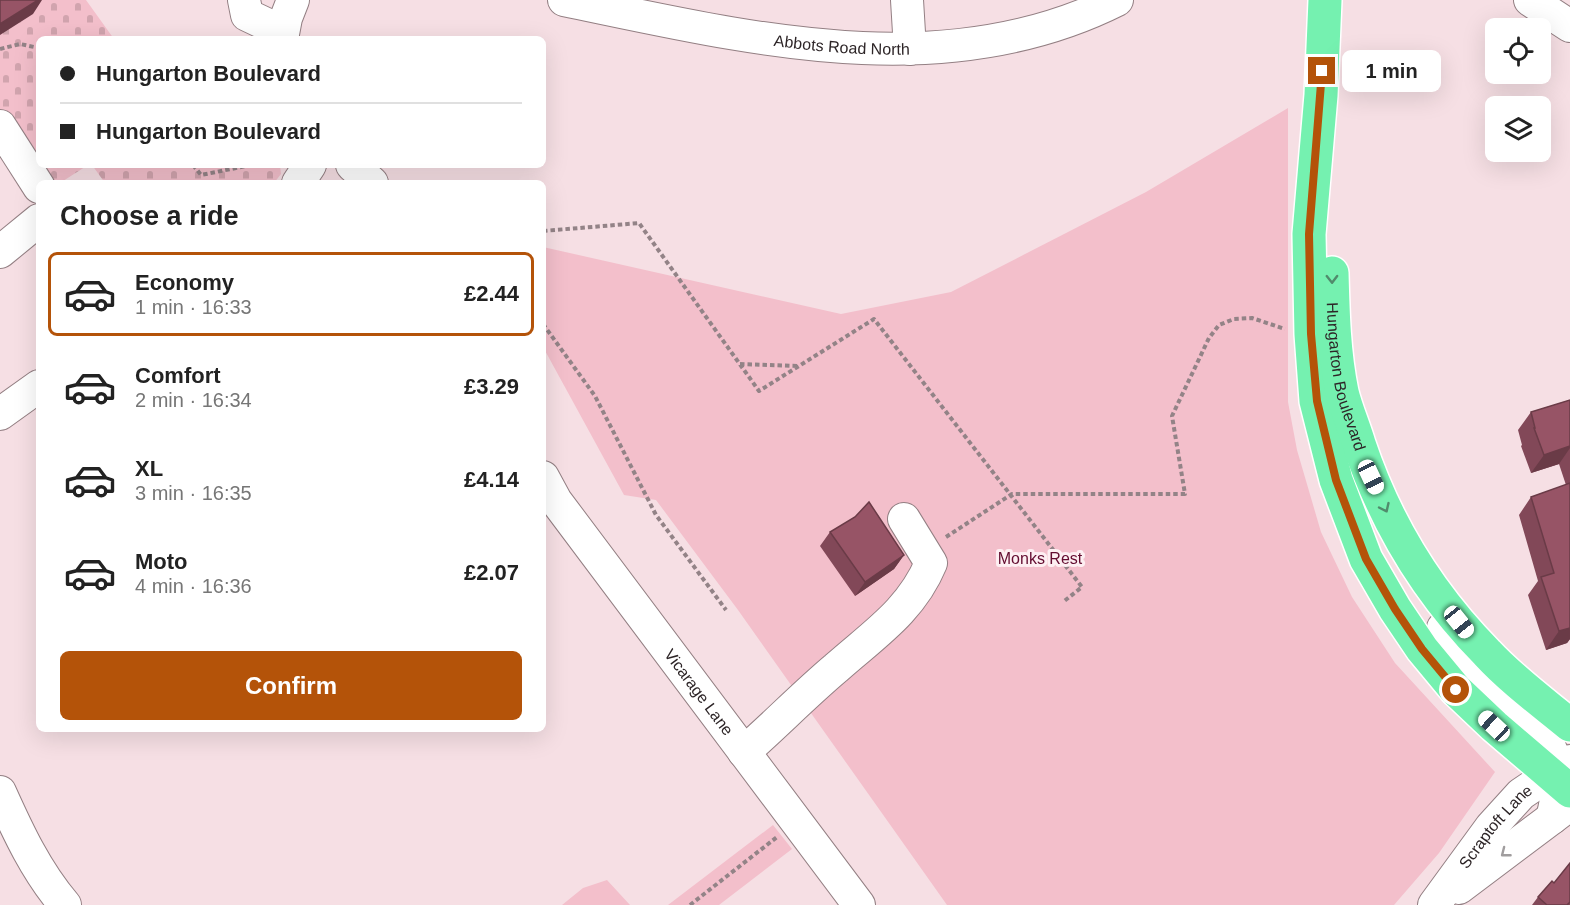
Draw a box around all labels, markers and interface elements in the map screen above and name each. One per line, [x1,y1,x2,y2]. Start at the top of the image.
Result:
map controls [1485,18,1551,162]
button: locate [1485,18,1551,84]
street label: Abbots Road North [773,31,910,57]
callout: 1 min [1343,50,1442,92]
route end [1308,57,1335,84]
text: 1 min [1365,60,1418,82]
text: Hungarton Boulevard [96,61,321,86]
button: layers [1485,96,1551,162]
text: Hungarton Boulevard [96,119,321,144]
text: Choose a ride [60,201,239,231]
icon: car [63,267,117,321]
text: Economy [135,270,234,295]
one-way arrow [1326,275,1339,284]
text: £2.44 [464,281,519,306]
text: 1 min · 16:33 [135,296,252,318]
street label: Hungarton Boulevard [1324,302,1369,453]
icon: car [63,360,117,414]
text: Comfort [135,363,221,388]
text: £3.29 [464,374,519,399]
text: 2 min · 16:34 [135,389,252,411]
icon: car [63,453,117,507]
text: XL [135,456,163,481]
car [1355,457,1387,497]
text: £4.14 [464,467,519,492]
text: 3 min · 16:35 [135,482,252,504]
one-way arrow [1377,501,1389,512]
icon: car [63,546,117,600]
text: Moto [135,549,188,574]
park label: Monks Rest [998,550,1083,567]
text: £2.07 [464,560,519,585]
text: 4 min · 16:36 [135,575,252,597]
car [1441,602,1477,642]
street label: Vicarage Lane [662,646,737,738]
button: Confirm [60,651,522,720]
route start [1442,676,1469,703]
car [1475,707,1513,745]
street label: Scraptoft Lane [1455,781,1535,871]
one-way arrow [1501,845,1512,856]

